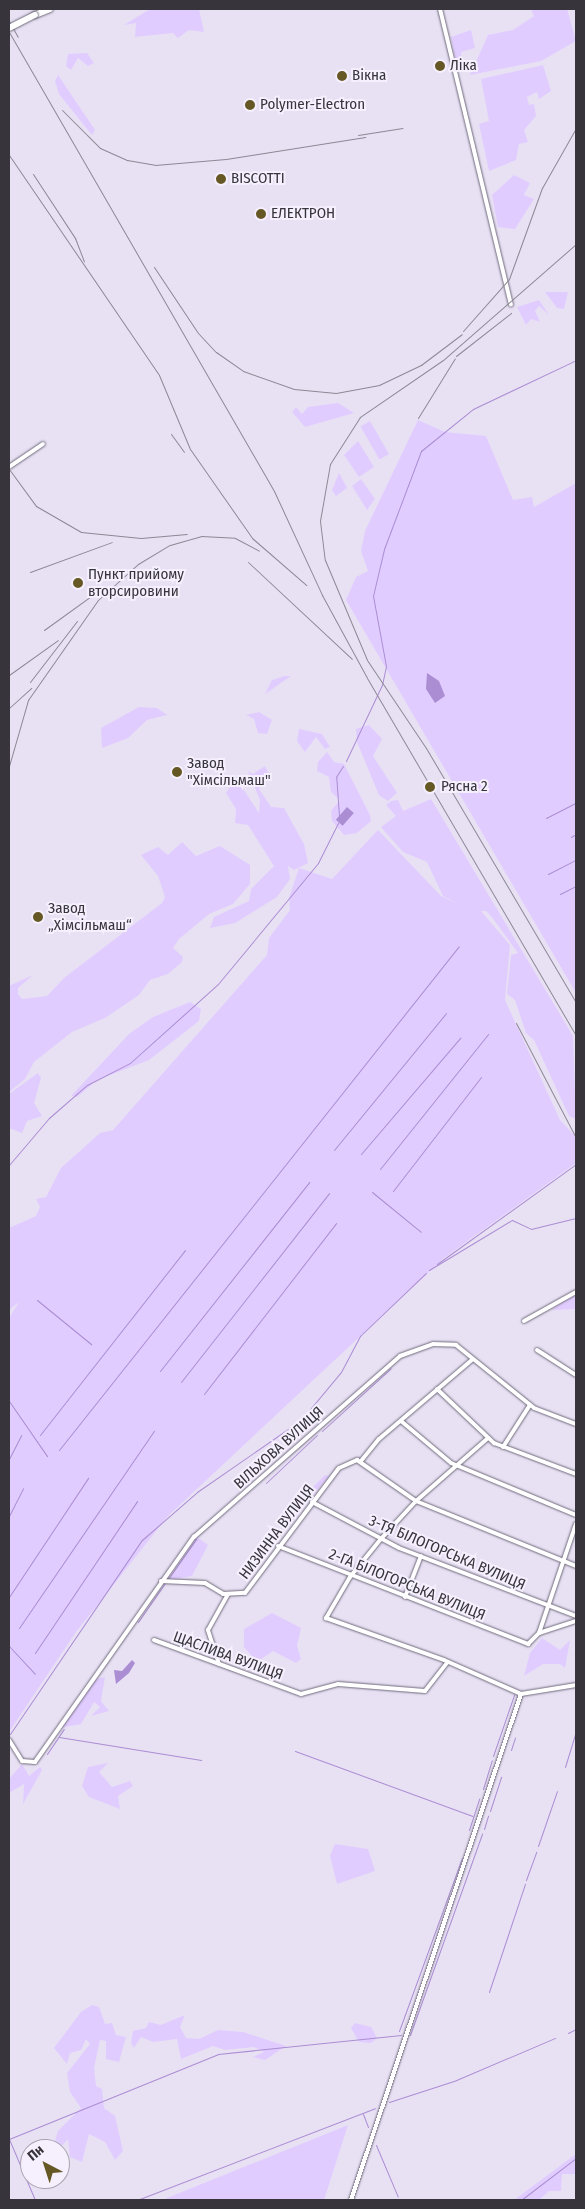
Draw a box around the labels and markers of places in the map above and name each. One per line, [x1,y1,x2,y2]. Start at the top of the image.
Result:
place label: Ліка [450,57,477,75]
marker: Ліка [434,60,446,72]
place label: Вікна [352,67,386,85]
marker: Вікна [336,70,348,82]
place label: Polymer-Electron [260,96,365,114]
marker: Polymer-Electron [244,99,256,111]
place label: BISCOTTI [231,170,285,188]
marker: BISCOTTI [215,173,227,185]
place label: ЕЛЕКТРОН [271,205,335,223]
marker: ЕЛЕКТРОН [255,208,267,220]
place label: Пункт прийому вторсировини [88,565,184,600]
marker: Пункт прийому вторсировини [72,577,84,589]
place label: Завод "Хімсільмаш" [187,754,271,789]
marker: Завод "Хімсільмаш" [171,766,183,778]
place label: Рясна 2 [441,778,488,796]
marker: Рясна 2 [423,780,437,794]
place label: Завод „Хімсільмаш“ [48,899,132,934]
marker: Завод „Хімсільмаш“ [32,911,44,923]

